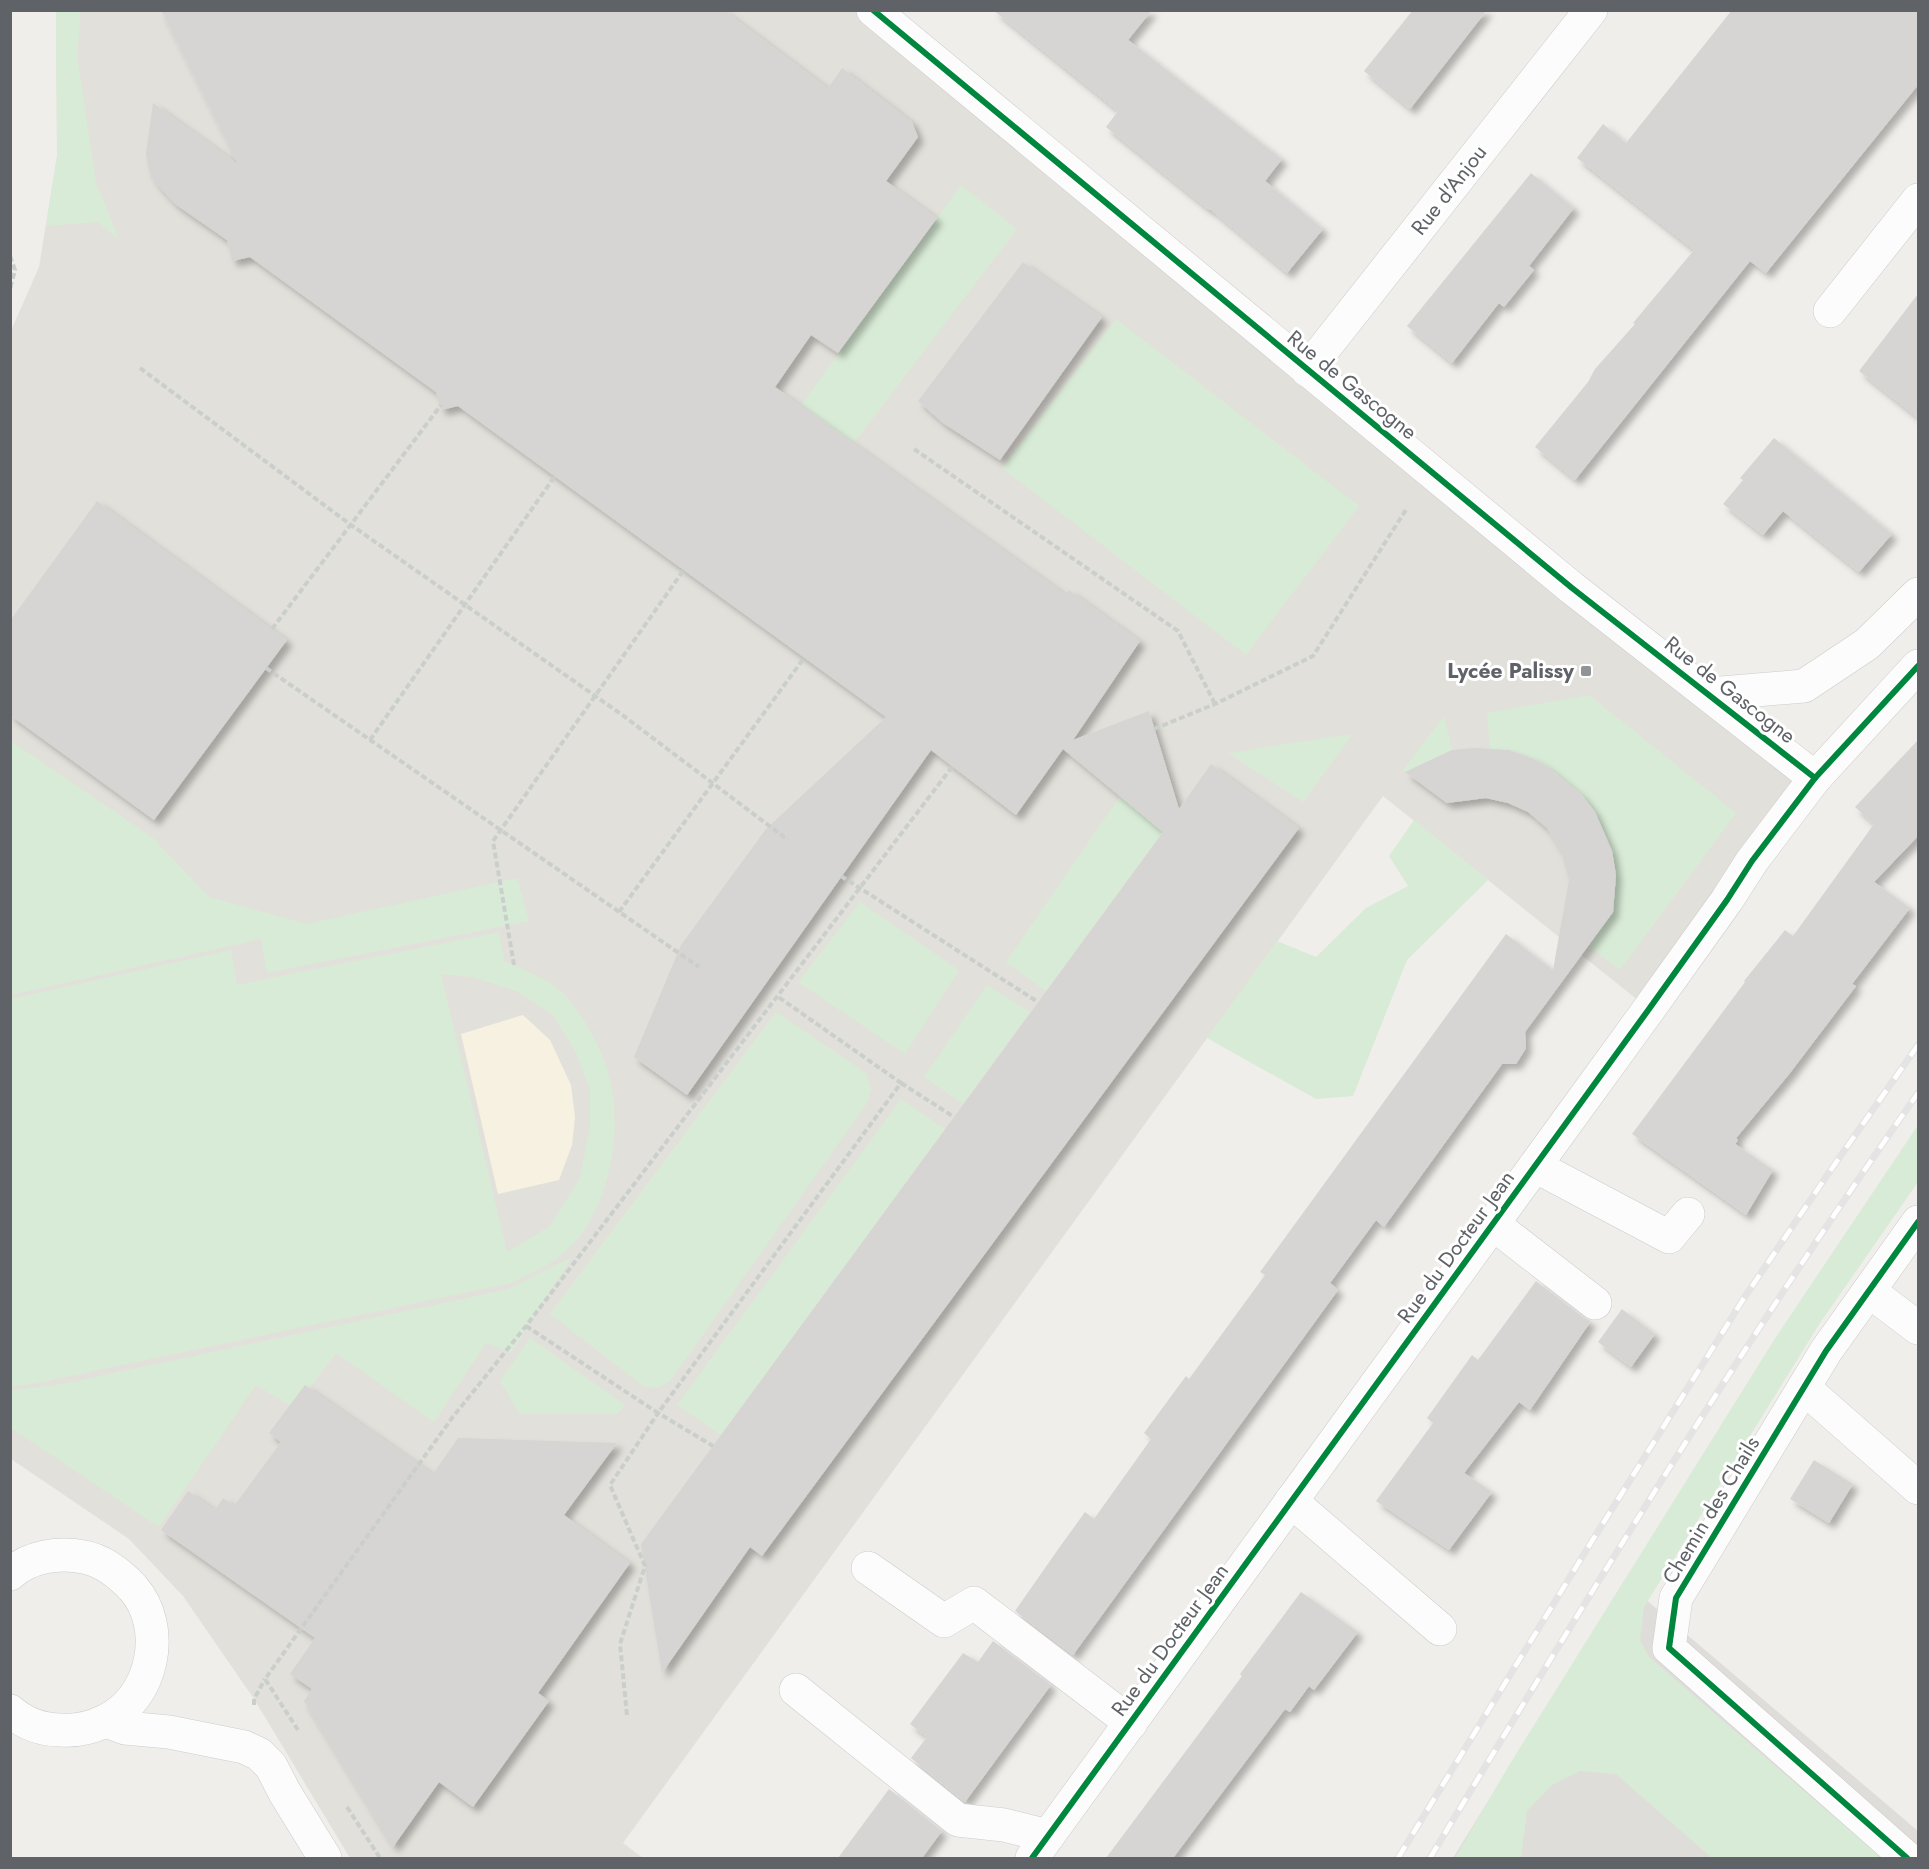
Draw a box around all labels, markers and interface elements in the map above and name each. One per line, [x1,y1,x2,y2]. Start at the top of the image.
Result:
street label: Rue d'Anjou [1404,138,1494,242]
street label: Rue de Gascogne [1281,323,1423,447]
street label: Rue de Gascogne [1658,629,1802,751]
place label: Lycée Palissy [1447,656,1575,686]
marker: Lycée Palissy [1579,664,1593,678]
street label: Rue du Docteur Jean [1390,1164,1522,1330]
street label: Chemin des Chails [1655,1431,1767,1589]
street label: Rue du Docteur Jean [1104,1557,1236,1723]

